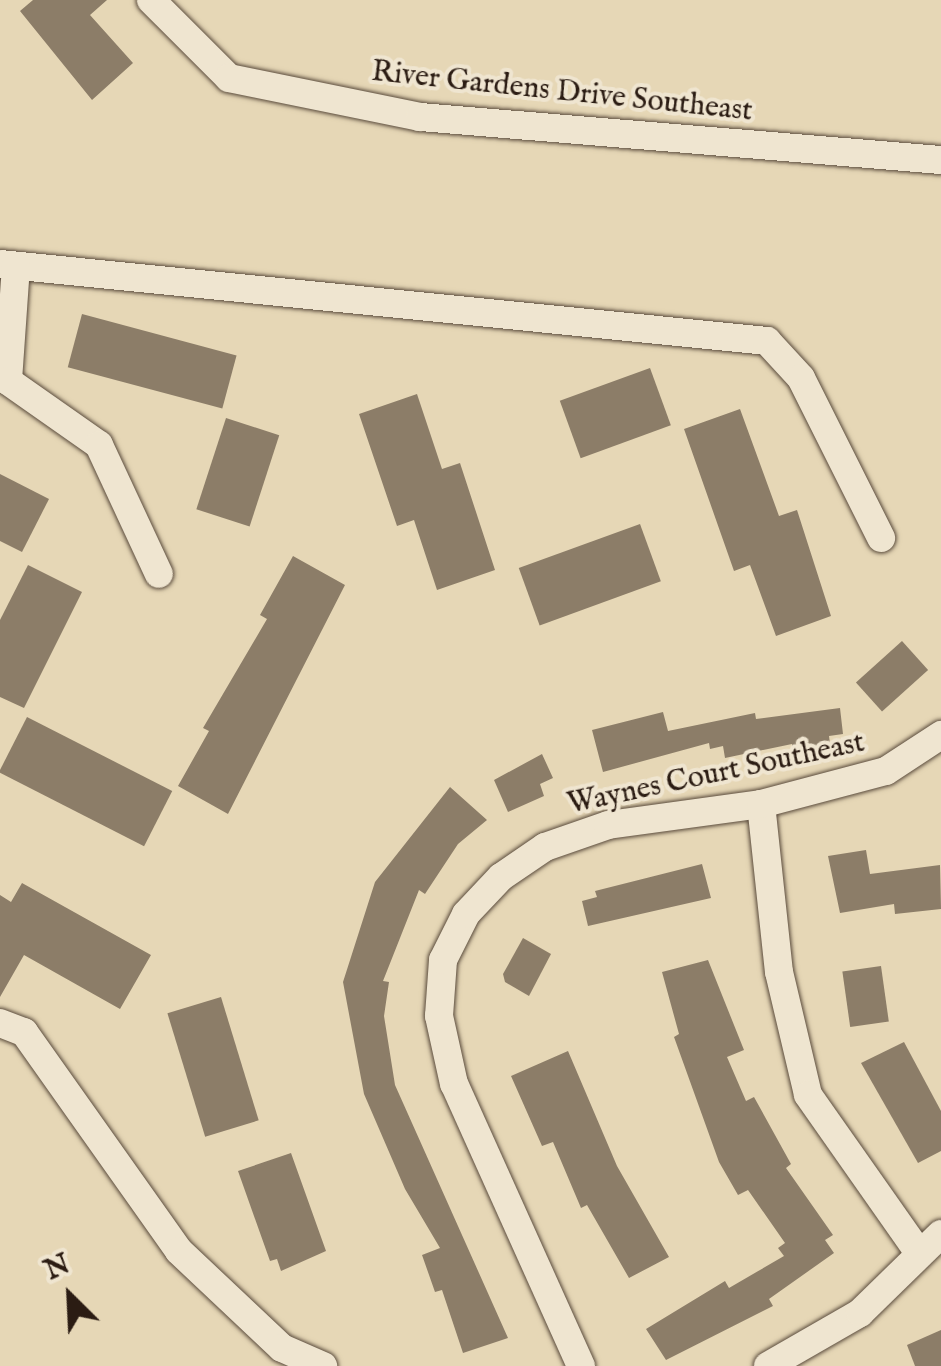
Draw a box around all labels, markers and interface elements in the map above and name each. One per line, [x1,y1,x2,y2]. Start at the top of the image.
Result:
street label: River Gardens Drive Southeast [370,54,754,130]
street label: Waynes Court Southeast [564,725,868,823]
north arrow [20,1246,120,1346]
text: N [39,1247,76,1289]

